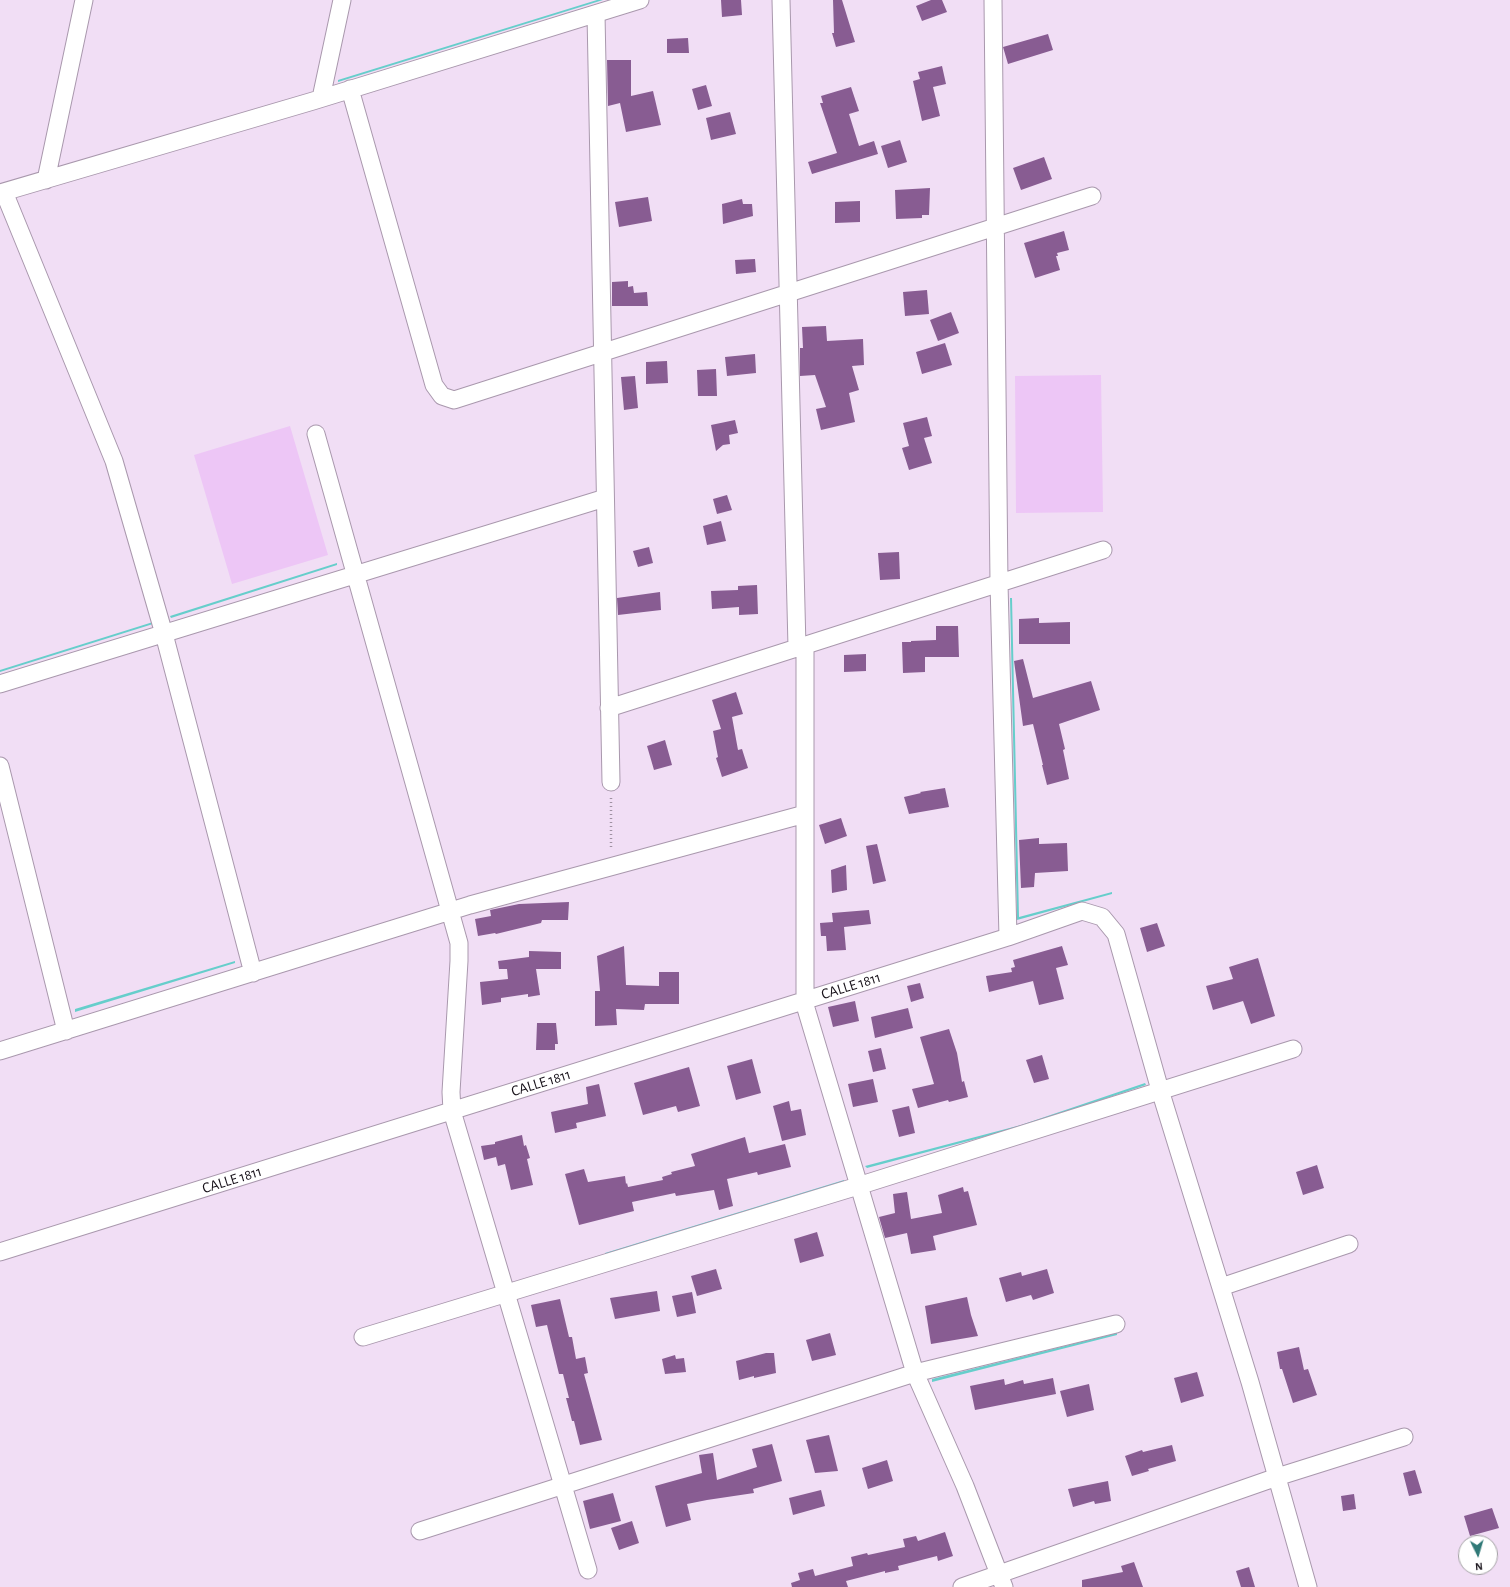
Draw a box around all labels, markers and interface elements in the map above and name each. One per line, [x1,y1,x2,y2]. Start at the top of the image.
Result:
street label: CALLE 1811 [819,968,883,1004]
street label: CALLE 1811 [509,1065,573,1101]
street label: CALLE 1811 [200,1162,264,1198]
north arrow [1458,1535,1498,1575]
text: N [1475,1561,1483,1572]

